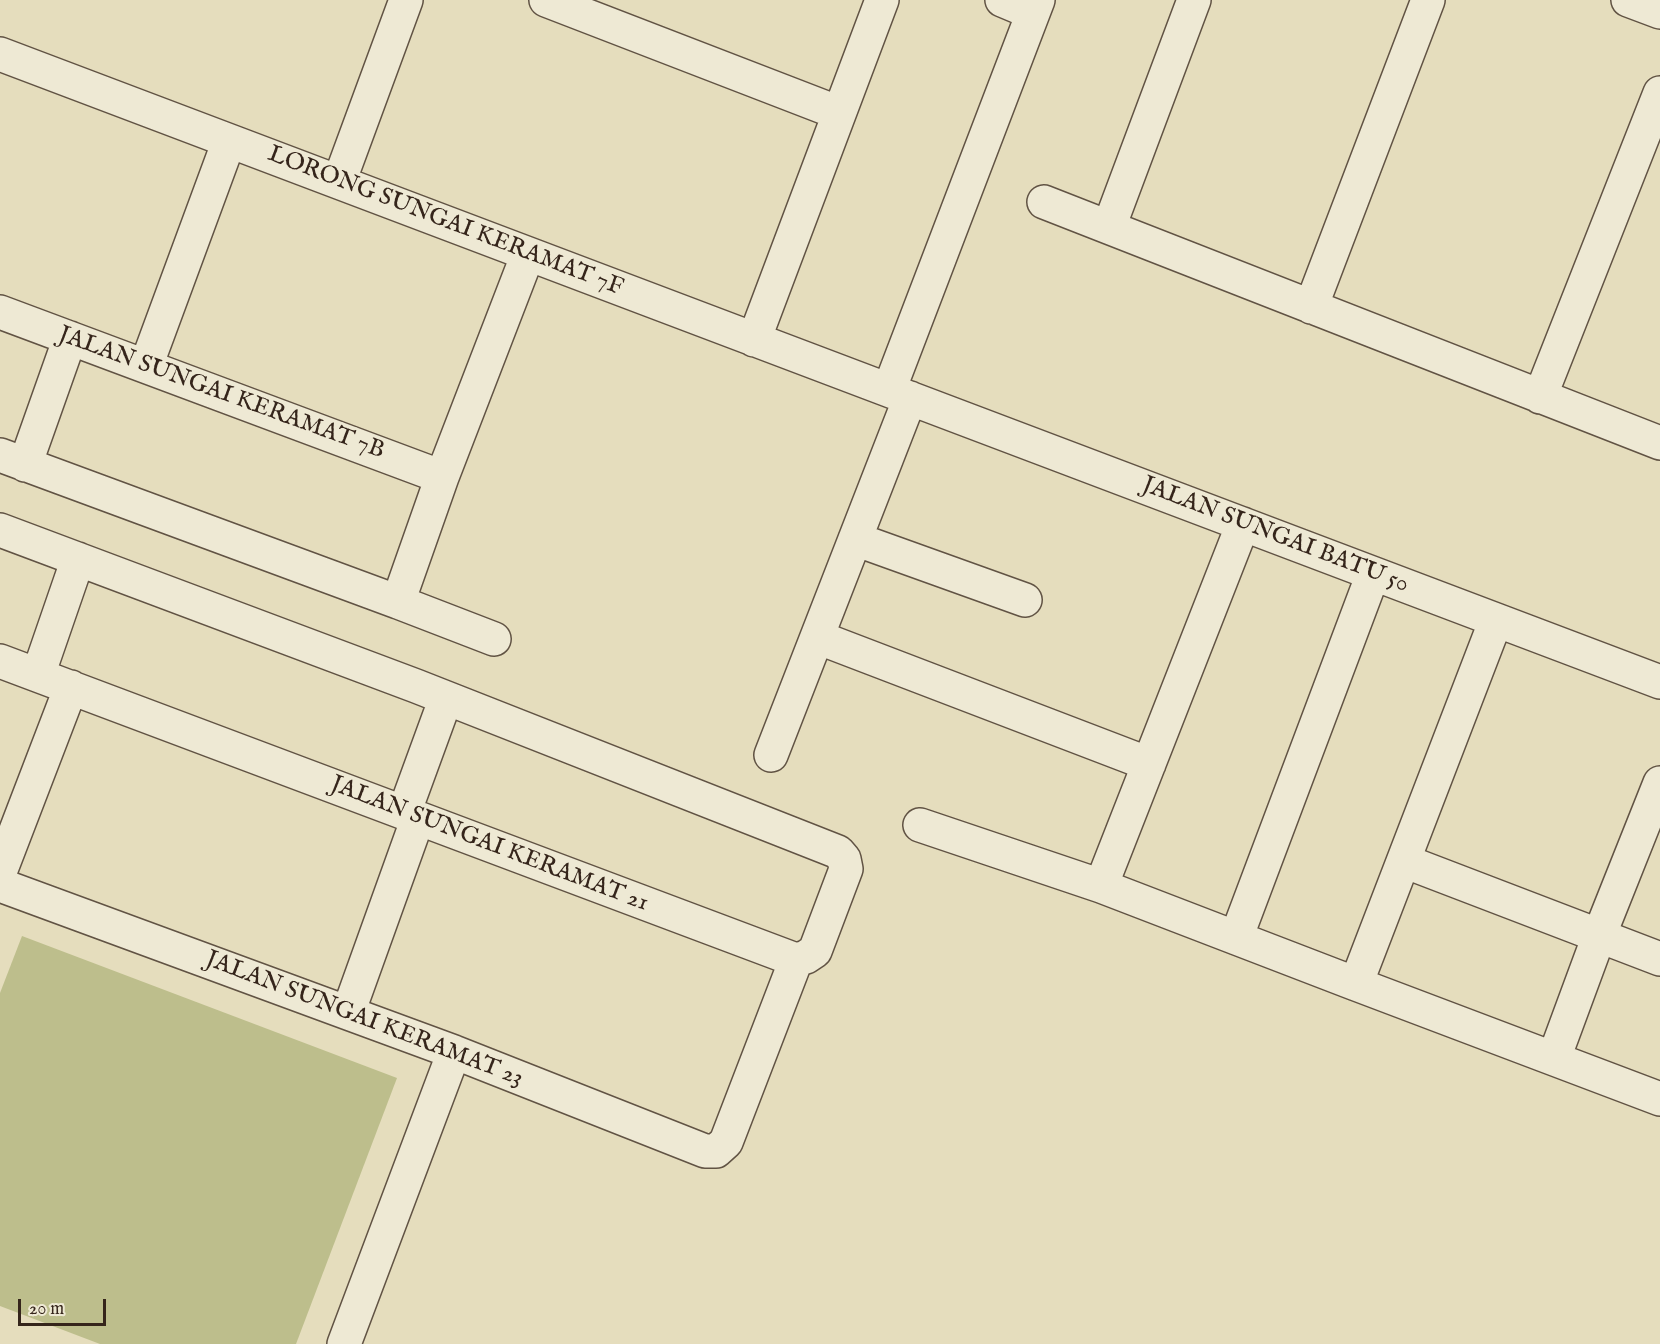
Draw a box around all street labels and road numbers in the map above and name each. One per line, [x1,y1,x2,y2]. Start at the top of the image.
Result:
street label: LORONG SUNGAI KERAMAT 7F [263,141,627,303]
street label: JALAN SUNGAI KERAMAT 7B [54,322,388,466]
street label: JALAN SUNGAI BATU 50 [1138,472,1412,600]
street label: JALAN SUNGAI KERAMAT 21 [326,771,652,919]
street label: JALAN SUNGAI KERAMAT 23 [201,946,527,1094]

